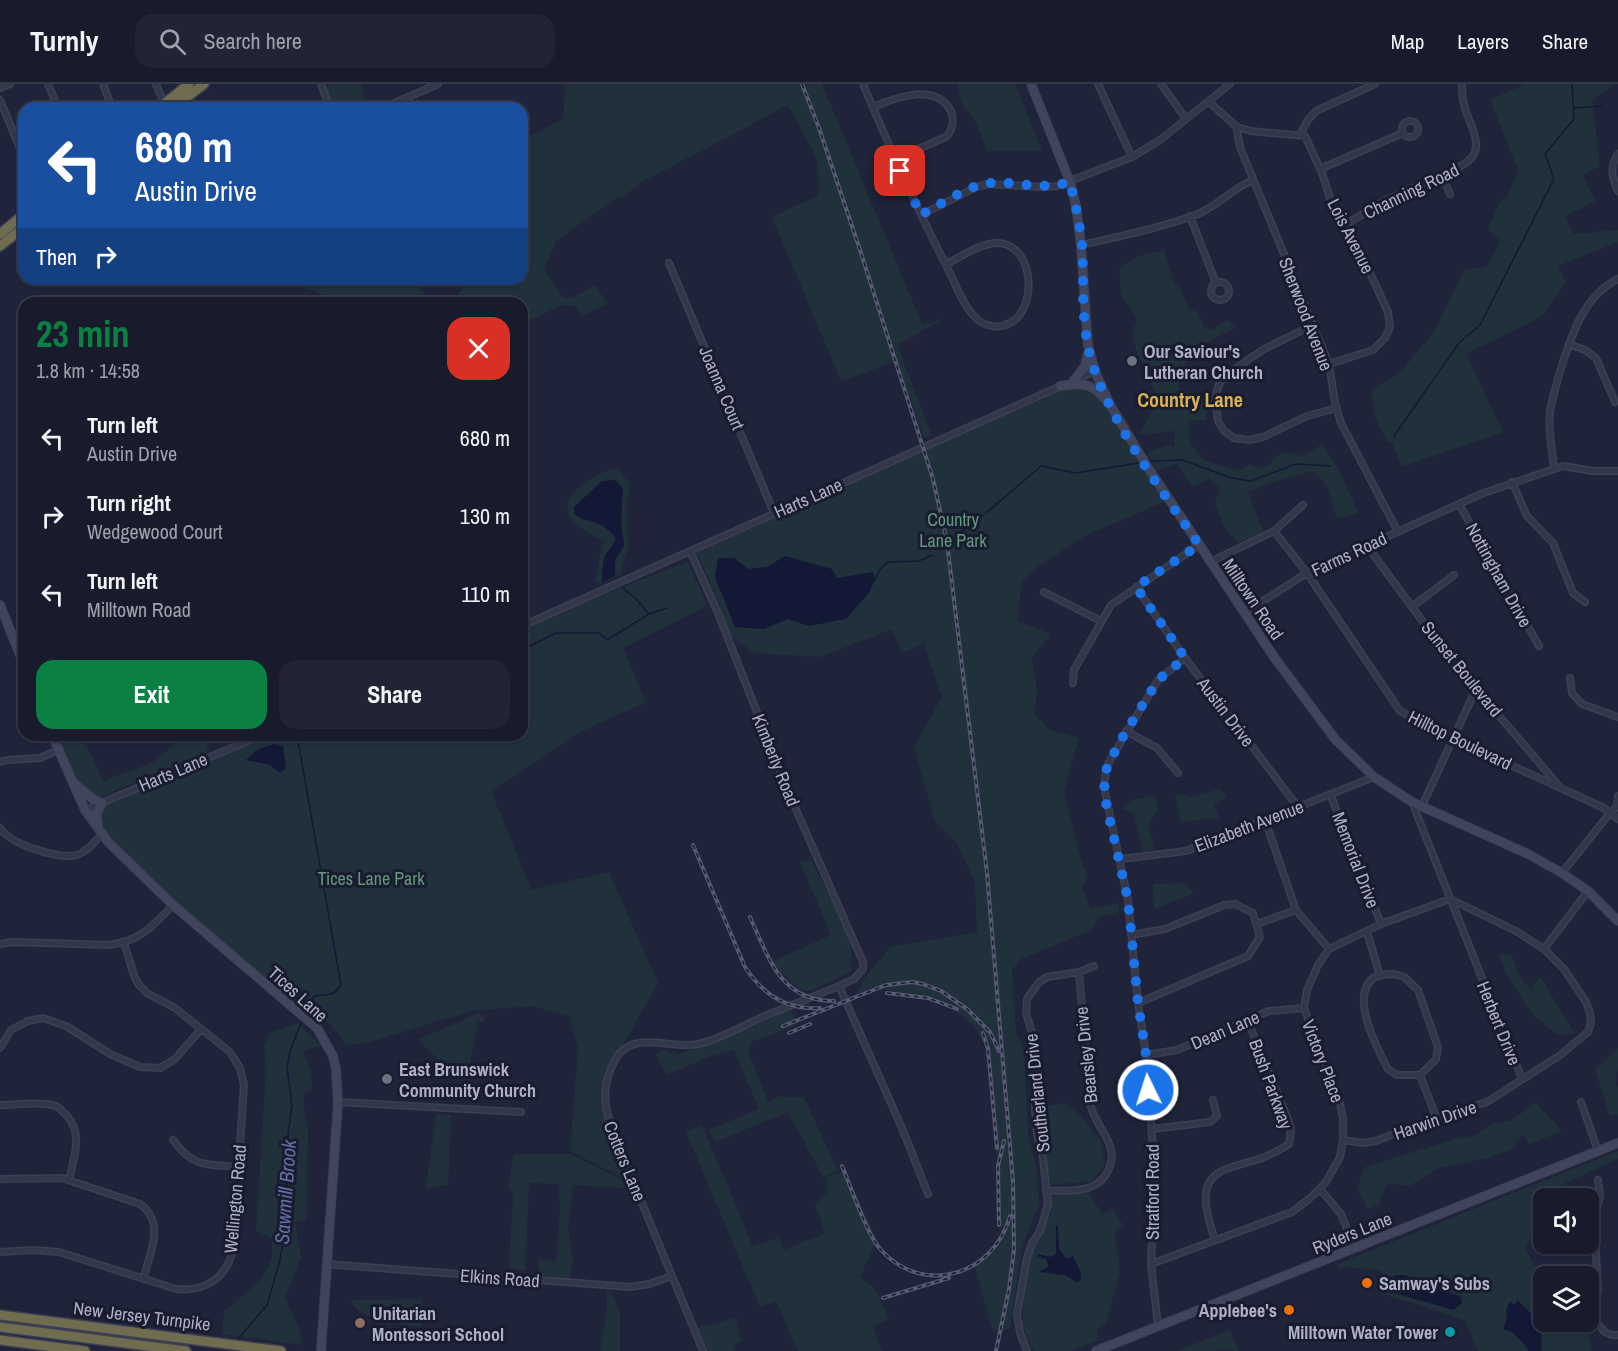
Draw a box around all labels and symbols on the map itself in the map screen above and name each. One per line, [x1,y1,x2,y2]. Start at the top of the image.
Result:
pin [874,145,925,196]
street label: Channing Road [1359,157,1463,225]
street label: Lois Avenue [1321,194,1381,278]
street label: Sherwood Avenue [1273,254,1339,374]
place label: Our Saviour's Lutheran Church [1144,339,1263,385]
street label: Joanna Court [693,342,751,434]
marker: Our Saviour's Lutheran Church [1125,354,1139,368]
district label: Country Lane [1137,386,1243,413]
street label: Harts Lane [770,472,846,524]
park label: Country Lane Park [919,507,987,553]
street label: Nottingham Drive [1460,518,1538,632]
street label: Farms Road [1307,526,1391,582]
street label: Milltown Road [1216,553,1290,645]
street label: Sunset Boulevard [1416,616,1508,722]
street label: Austin Drive [1191,671,1260,752]
street label: Hilltop Boulevard [1404,704,1516,776]
street label: Kimberly Road [746,710,806,810]
street label: Harts Lane [135,746,211,798]
street label: Elizabeth Avenue [1191,794,1307,858]
street label: Memorial Drive [1326,808,1386,912]
park label: Tices Lane Park [317,866,425,891]
street label: Tices Lane [263,960,333,1028]
street label: Herbert Drive [1471,977,1527,1069]
street label: Dean Lane [1187,1004,1263,1056]
street label: Bearsley Drive [1069,1006,1103,1104]
street label: Victory Place [1296,1016,1350,1106]
street label: Southerland Drive [1018,1033,1056,1153]
street label: Bush Parkway [1243,1035,1299,1133]
place label: East Brunswick Community Church [399,1057,536,1103]
position arrow [1116,1058,1180,1122]
marker: East Brunswick Community Church [380,1072,394,1086]
street label: Harwin Drive [1390,1094,1480,1146]
street label: Cotters Lane [598,1117,652,1205]
water label: Sawmill Brook [268,1138,302,1245]
street label: Wellington Road [218,1144,252,1254]
street label: Stratford Road [1140,1144,1165,1240]
street label: Ryders Lane [1309,1206,1395,1260]
street label: Elkins Road [459,1263,541,1293]
place label: Samway's Subs [1379,1271,1490,1296]
marker: Samway's Subs [1360,1276,1374,1290]
street label: New Jersey Turnpike [72,1295,212,1337]
place label: Applebee's [1199,1298,1277,1323]
place label: Unitarian Montessori School [372,1301,504,1347]
marker: Applebee's [1282,1303,1296,1317]
marker: Unitarian Montessori School [353,1316,367,1330]
place label: Milltown Water Tower [1288,1320,1438,1345]
marker: Milltown Water Tower [1443,1325,1457,1339]

